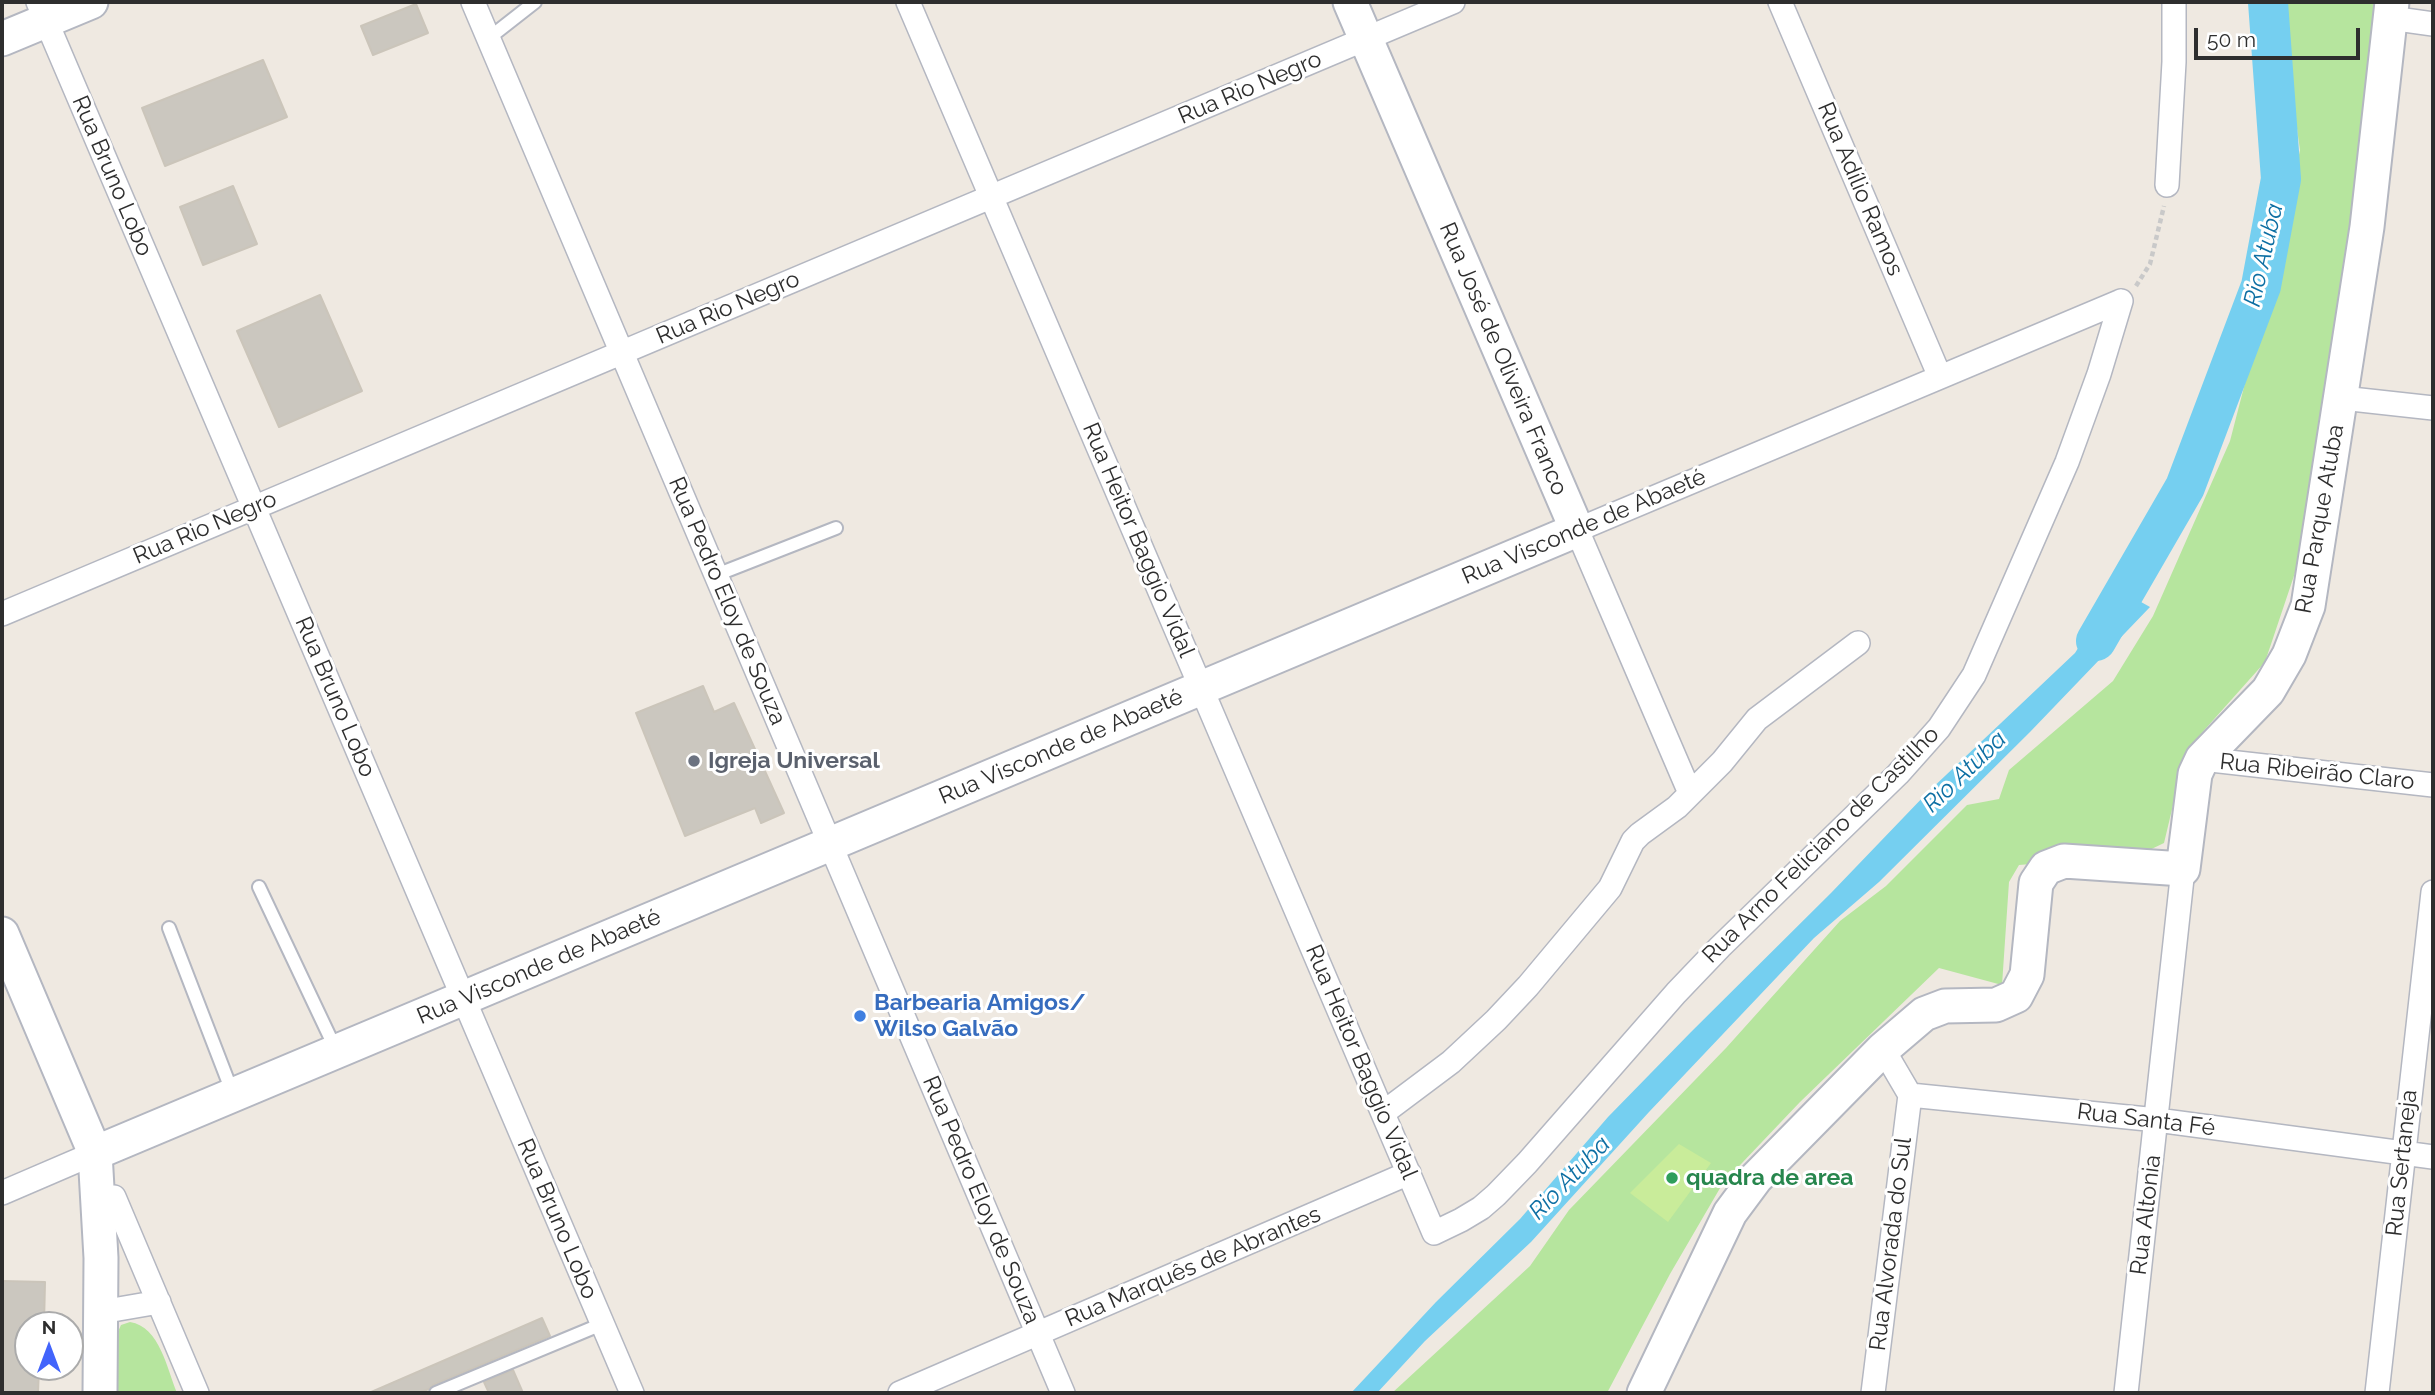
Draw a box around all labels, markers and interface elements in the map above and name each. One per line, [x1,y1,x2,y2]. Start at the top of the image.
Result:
scale bar [2197,14,2363,58]
text: 50 m [2207,27,2256,52]
street label: Rua Rio Negro [1174,45,1326,131]
street label: Rua Bruno Lobo [66,92,158,260]
street label: Rua Adílio Ramos [1811,98,1909,280]
water label: Rio Atuba [2238,201,2290,309]
street label: Rua José de Oliveira Franco [1433,218,1573,500]
street label: Rua Rio Negro [652,265,804,351]
street label: Rua Heitor Baggio Vidal [1076,419,1200,661]
street label: Rua Parque Atuba [2290,422,2350,616]
street label: Rua Visconde de Abaeté [1458,463,1710,591]
street label: Rua Pedro Eloy de Souza [662,473,792,729]
street label: Rua Rio Negro [129,485,281,571]
street label: Rua Bruno Lobo [289,613,381,781]
street label: Rua Visconde de Abaeté [935,683,1187,811]
street label: Rua Arno Feliciano de Castilho [1697,721,1945,969]
water label: Rio Atuba [1917,725,2013,819]
place label: Igreja Universal [708,747,880,775]
street label: Rua Ribeirão Claro [2218,748,2416,796]
marker: Igreja Universal [686,753,702,769]
street label: Rua Visconde de Abaeté [413,903,665,1031]
street label: Rua Heitor Baggio Vidal [1299,941,1423,1183]
place label: Barbearia Amigos/ Wilso Galvão [874,989,1085,1043]
marker: Barbearia Amigos/ Wilso Galvão [852,1008,868,1024]
street label: Rua Pedro Eloy de Souza [916,1072,1046,1328]
street label: Rua Sertaneja [2381,1088,2423,1238]
street label: Rua Santa Fé [2075,1098,2217,1142]
water label: Rio Atuba [1523,1130,1617,1226]
street label: Rua Bruno Lobo [511,1135,603,1303]
street label: Rua Alvorada do Sul [1864,1136,1918,1352]
street label: Rua Altonia [2125,1153,2167,1277]
place label: quadra de area [1686,1164,1853,1192]
marker: quadra de area [1664,1170,1680,1186]
street label: Rua Marquês de Abrantes [1061,1201,1325,1333]
north arrow [14,1311,84,1381]
text: N [42,1316,56,1338]

